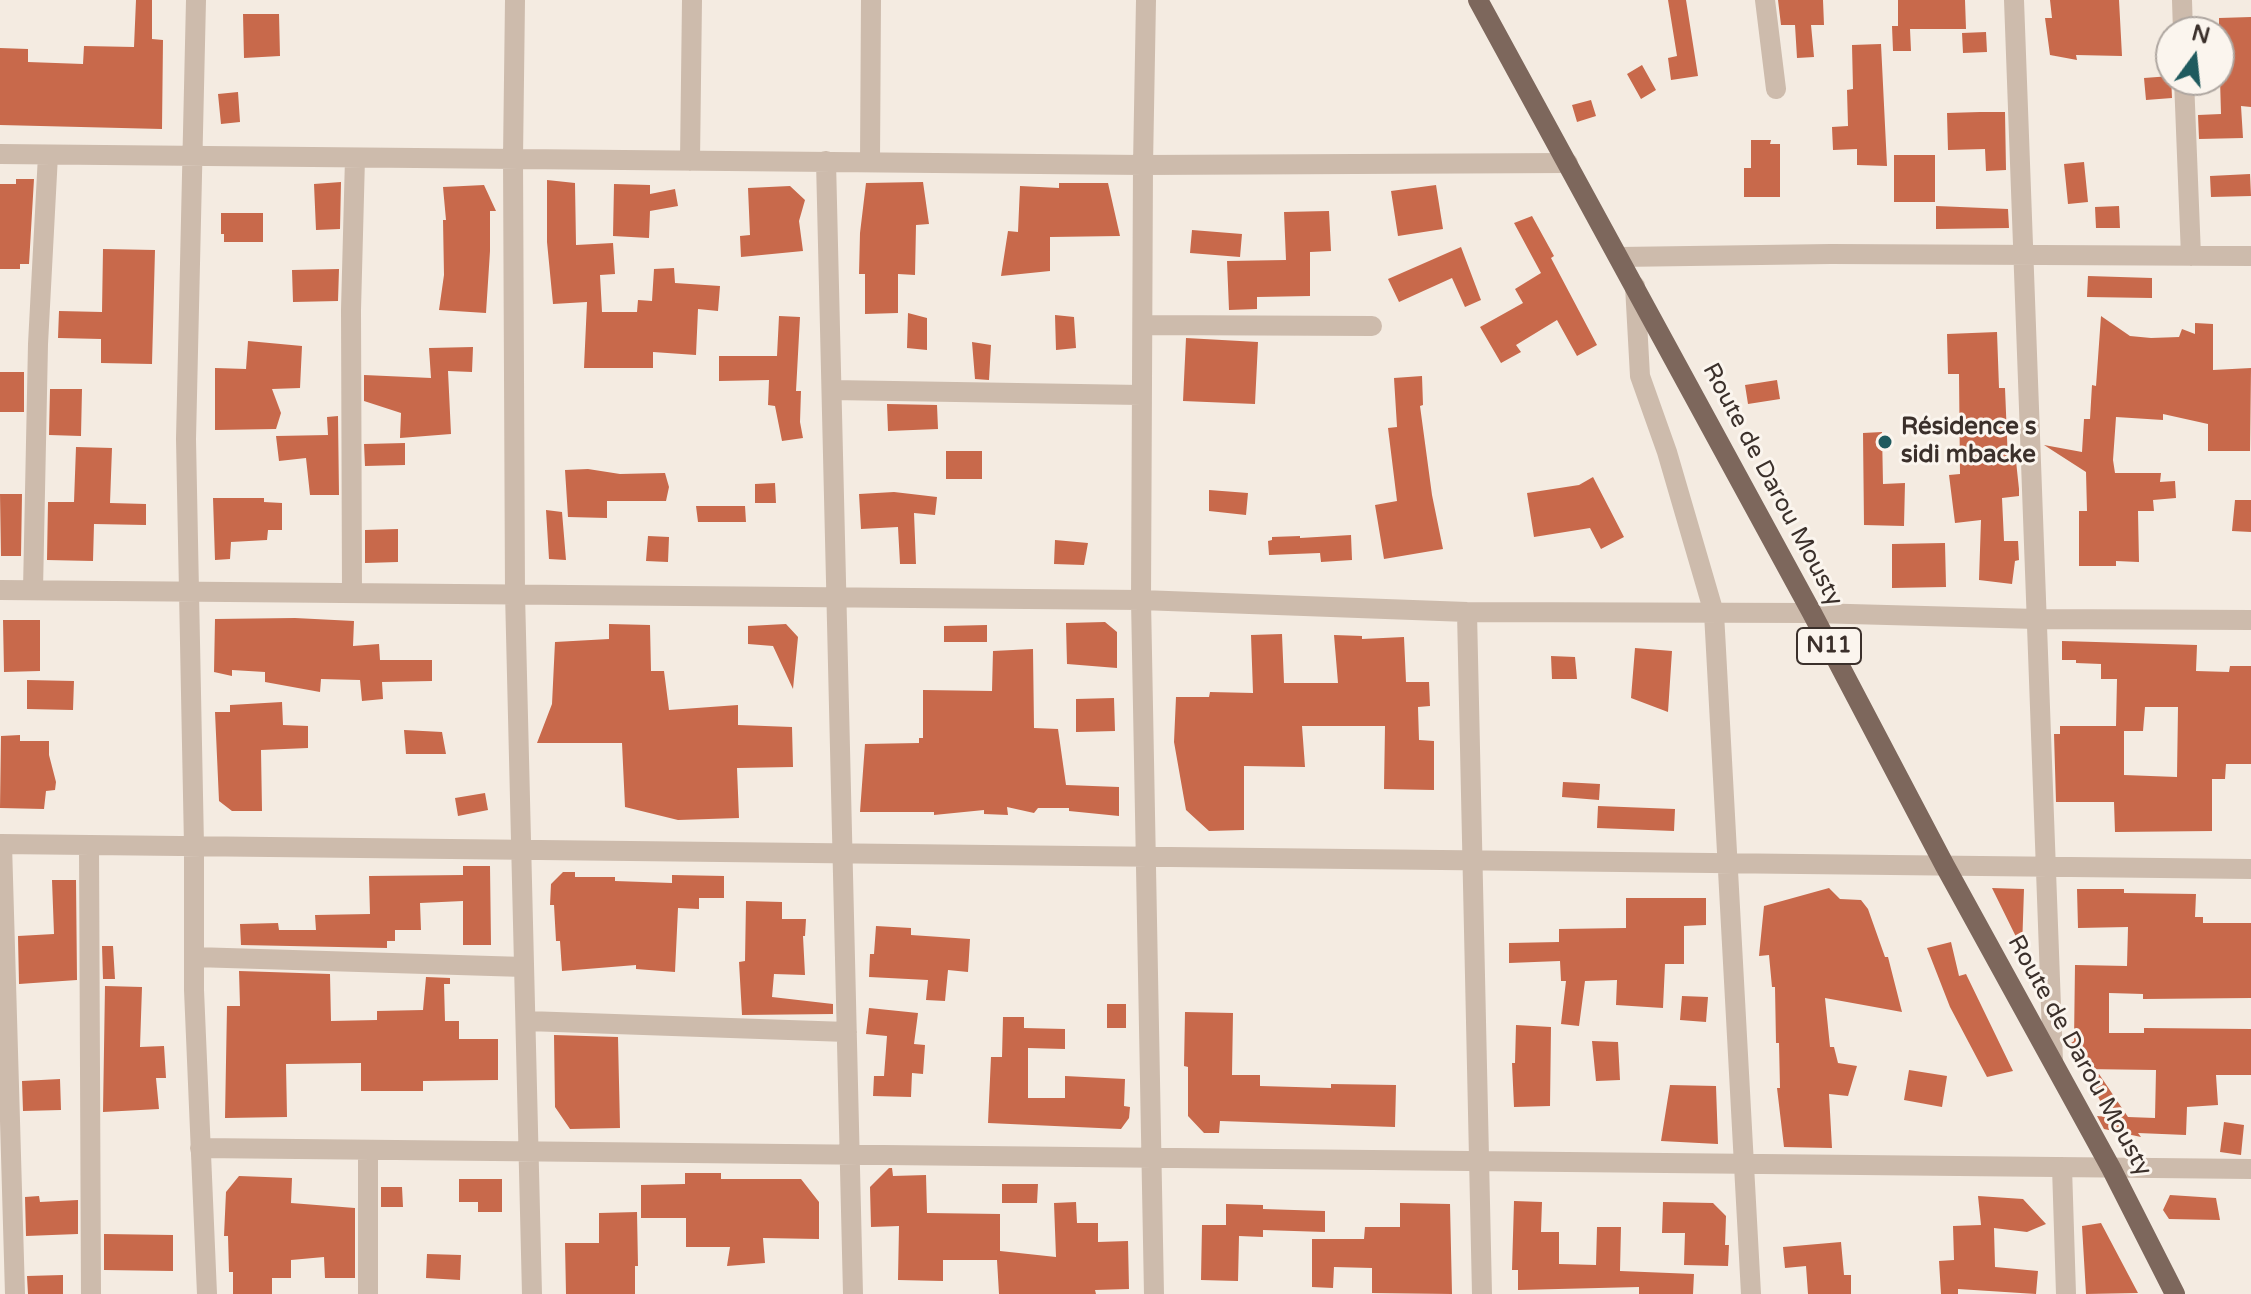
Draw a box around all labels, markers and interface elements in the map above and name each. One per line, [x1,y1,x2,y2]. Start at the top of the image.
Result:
north arrow [2155,16,2235,96]
text: N [2189,20,2213,50]
street label: Route de Darou Mousty [1696,359,1848,611]
place label: Résidence s sidi mbacke [1901,414,2037,470]
marker: Résidence s sidi mbacke [1876,433,1894,451]
road number: N11 [1797,628,1861,664]
street label: Route de Darou Mousty [2001,930,2157,1182]

